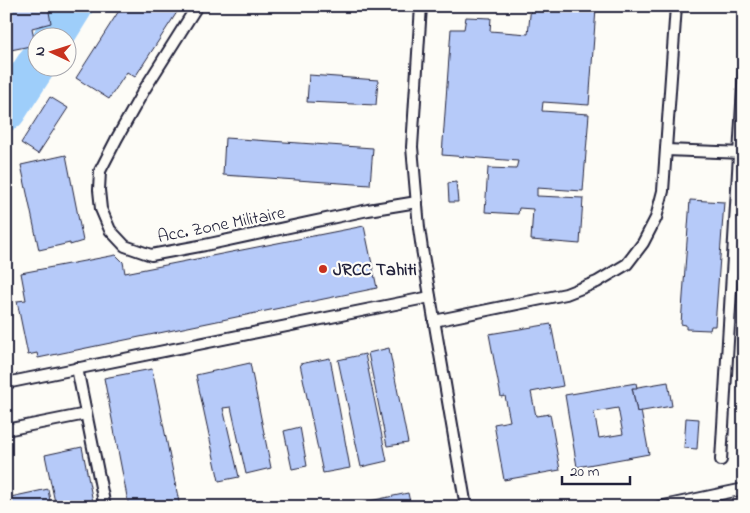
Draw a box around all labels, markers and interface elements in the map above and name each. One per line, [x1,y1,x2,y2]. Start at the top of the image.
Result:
north arrow [28,28,78,78]
text: N [30,46,51,57]
street label: Acc. Zone Militaire [155,201,288,251]
place label: JRCC Tahiti [333,258,417,284]
marker: JRCC Tahiti [317,263,329,275]
scale bar [562,453,630,485]
text: 20 m [570,461,600,483]

